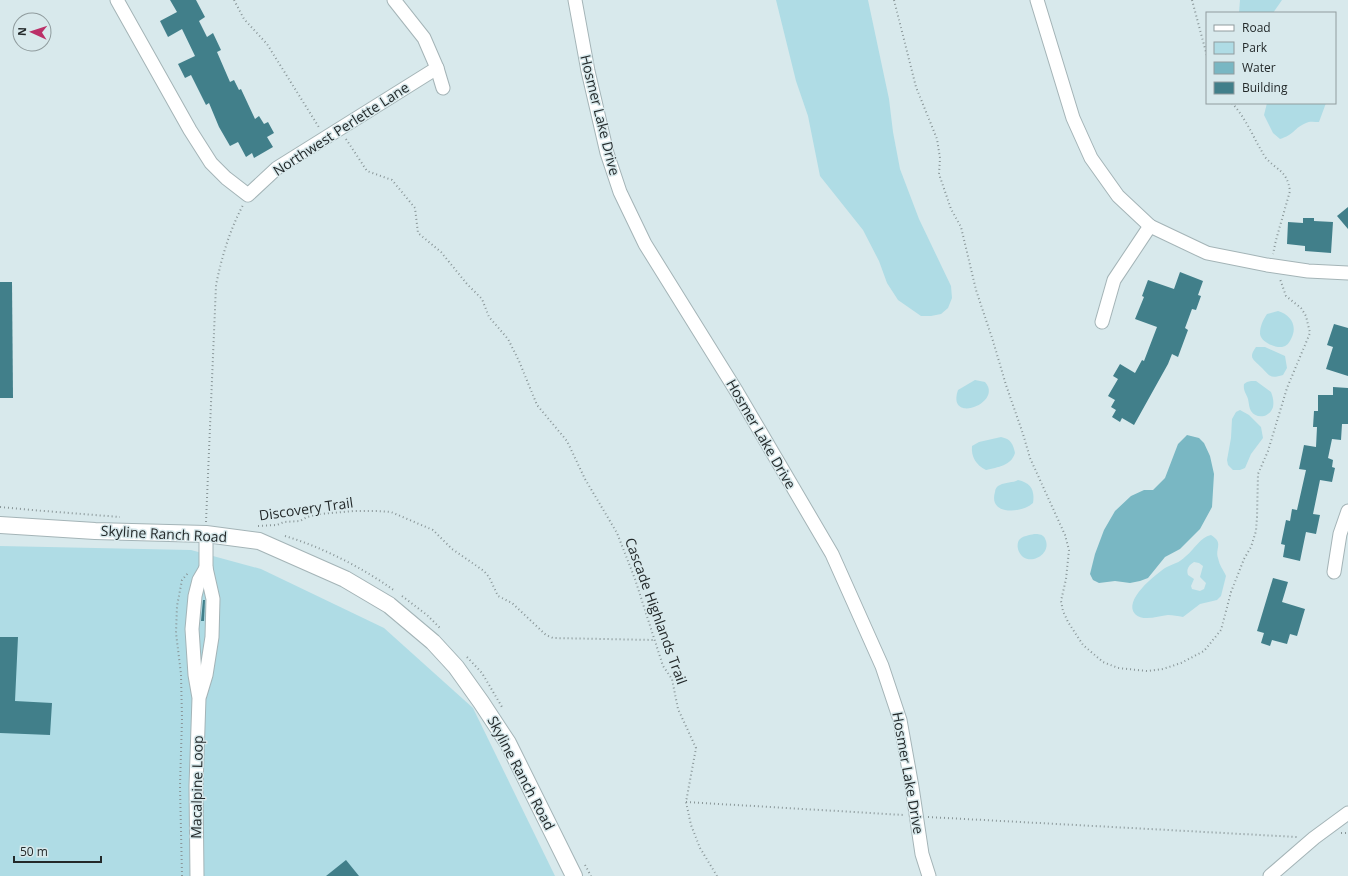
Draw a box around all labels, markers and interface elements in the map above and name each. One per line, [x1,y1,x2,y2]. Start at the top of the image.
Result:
north arrow [12,12,52,52]
legend [1206,12,1336,104]
text: Road [1242,19,1271,36]
text: N [14,27,29,36]
text: Park [1242,39,1268,56]
street label: Hosmer Lake Drive [576,53,625,177]
text: Water [1242,59,1276,76]
street label: Northwest Perlette Lane [269,77,413,180]
text: Building [1242,79,1288,96]
street label: Hosmer Lake Drive [722,375,801,492]
street label: Discovery Trail [258,492,354,525]
street label: Skyline Ranch Road [100,521,228,546]
street label: Cascade Highlands Trail [621,535,692,687]
street label: Hosmer Lake Drive [888,710,929,836]
street label: Skyline Ranch Road [483,712,560,833]
street label: Macalpine Loop [186,735,207,839]
scale bar [14,838,101,864]
text: 50 m [20,843,48,860]

